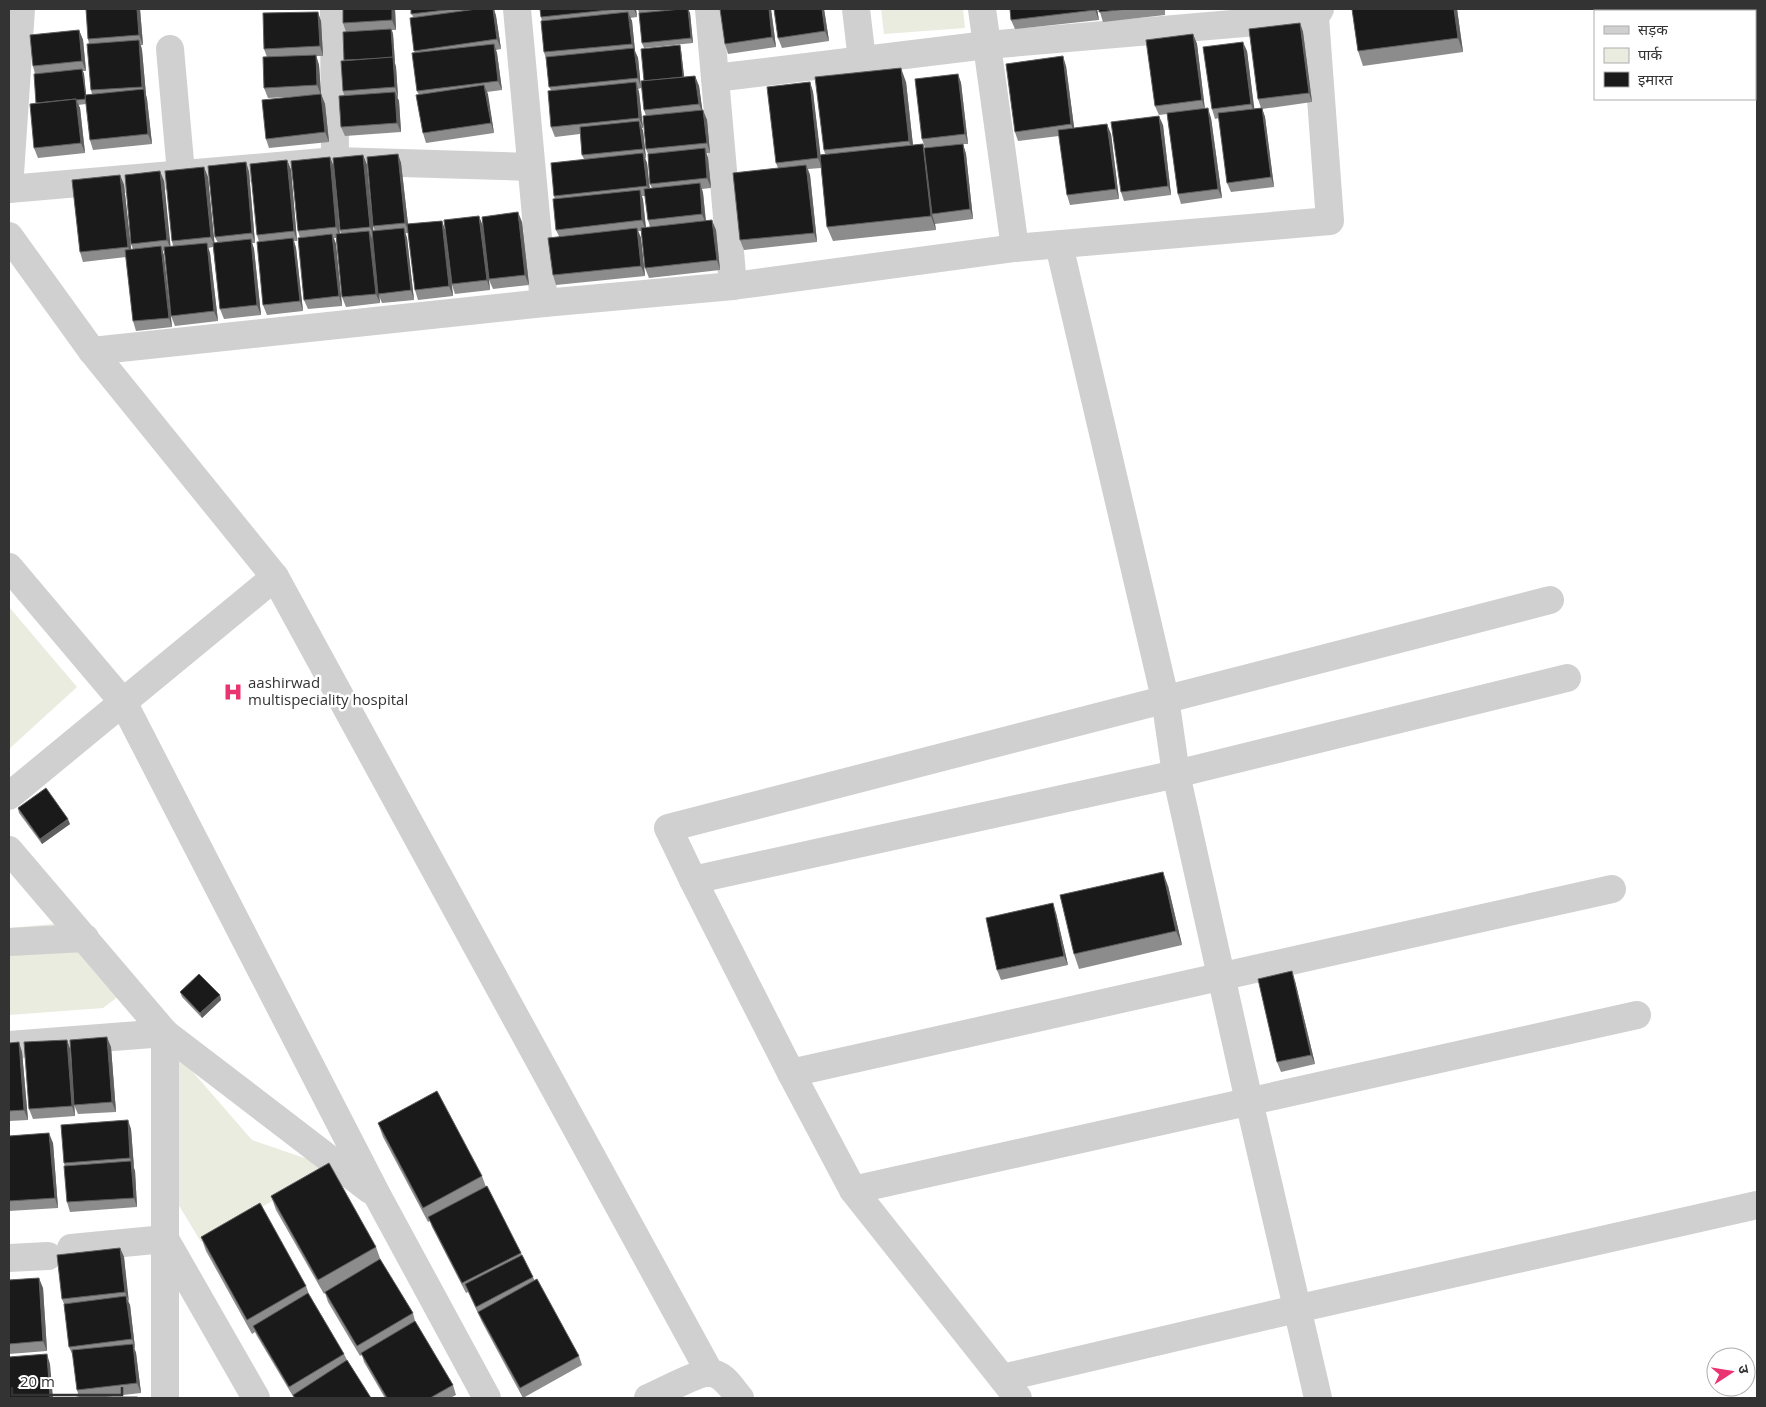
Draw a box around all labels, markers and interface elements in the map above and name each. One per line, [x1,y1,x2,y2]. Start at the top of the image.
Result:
legend [1594,10,1756,100]
text: सड़क [1638,19,1668,39]
text: पार्क [1638,44,1662,64]
text: इमारत [1638,69,1673,89]
place label: aashirwad multispeciality hospital [248,672,408,709]
hospital icon: aashirwad multispeciality hospital [222,681,244,703]
north arrow [1706,1347,1756,1397]
text: उ [1734,1363,1755,1376]
scale bar [12,1364,122,1396]
text: 20 m [20,1371,55,1391]

